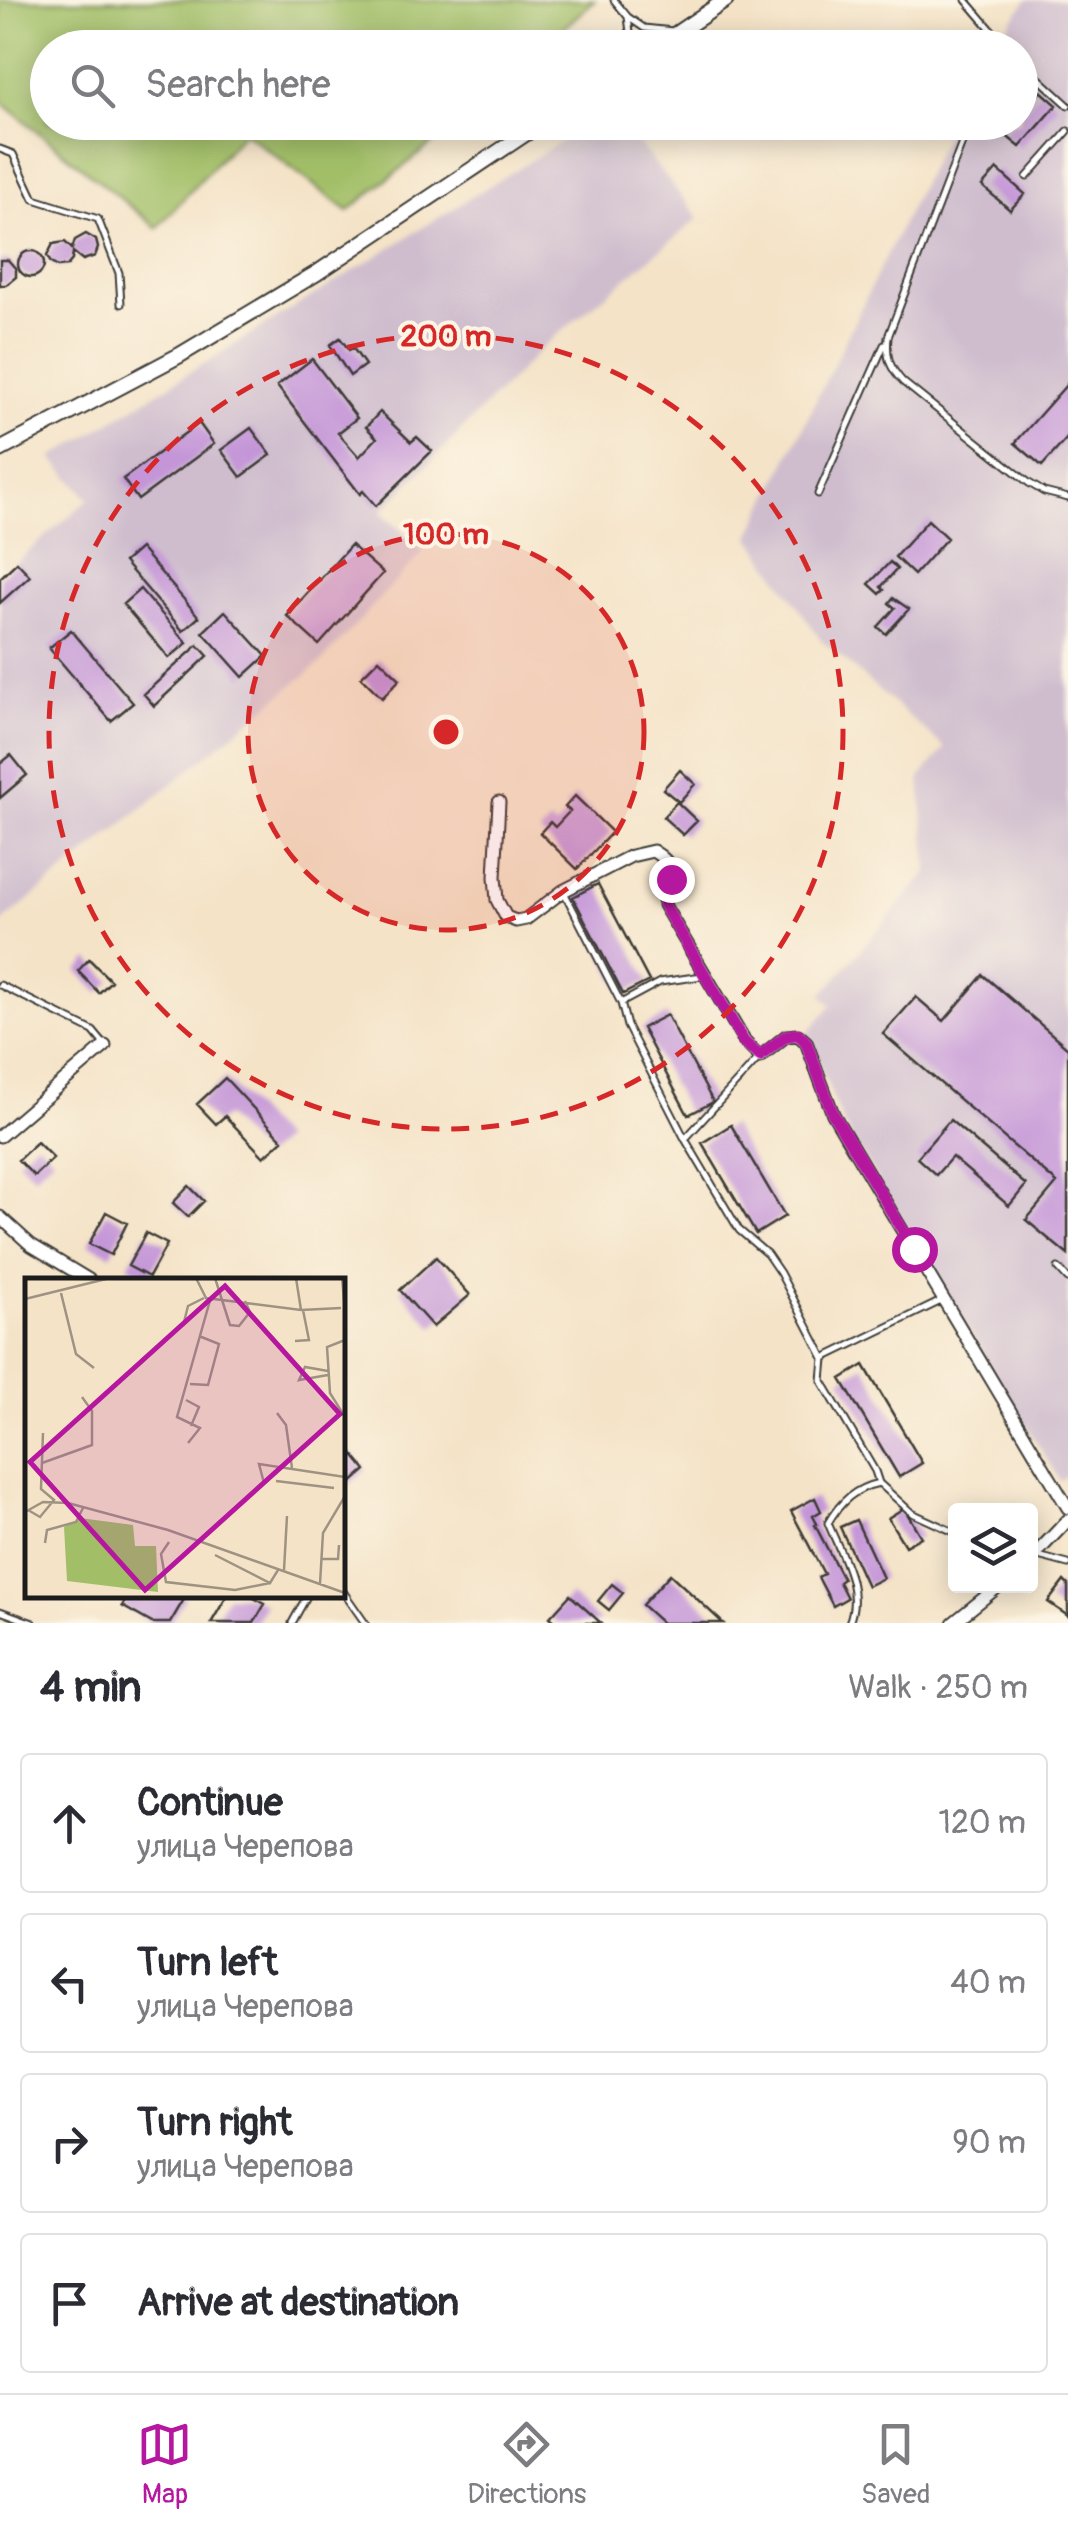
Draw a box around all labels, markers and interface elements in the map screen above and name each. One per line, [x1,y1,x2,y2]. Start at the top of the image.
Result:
search box [30,30,1038,140]
icon: search [65,58,120,113]
text: Search here [145,61,331,109]
text: 200 m [401,318,491,355]
text: 100 m [403,516,489,553]
centre of rings [428,714,464,750]
route end [649,857,695,903]
route start [892,1227,938,1273]
inset map [25,1278,345,1598]
map controls [948,1503,1038,1593]
button: layers [948,1503,1038,1593]
text: 4 min [40,1662,142,1714]
text: Walk · 250 m [848,1668,1028,1708]
text: Continue [137,1779,283,1827]
icon: ahead [42,1796,97,1851]
text: 120 m [938,1803,1026,1843]
text: улица Черепова [137,1827,354,1867]
text: Turn left [137,1939,278,1987]
icon: left [42,1956,97,2011]
text: 40 m [950,1963,1026,2003]
text: улица Черепова [137,1987,354,2027]
text: Turn right [137,2099,292,2147]
icon: right [42,2116,97,2171]
text: 90 m [952,2123,1026,2163]
text: улица Черепова [137,2147,354,2187]
icon: arrive [42,2276,97,2331]
text: Arrive at destination [137,2279,459,2327]
tab: Map [137,2417,192,2512]
tab: Directions [467,2417,586,2512]
tab: Saved [861,2417,931,2512]

